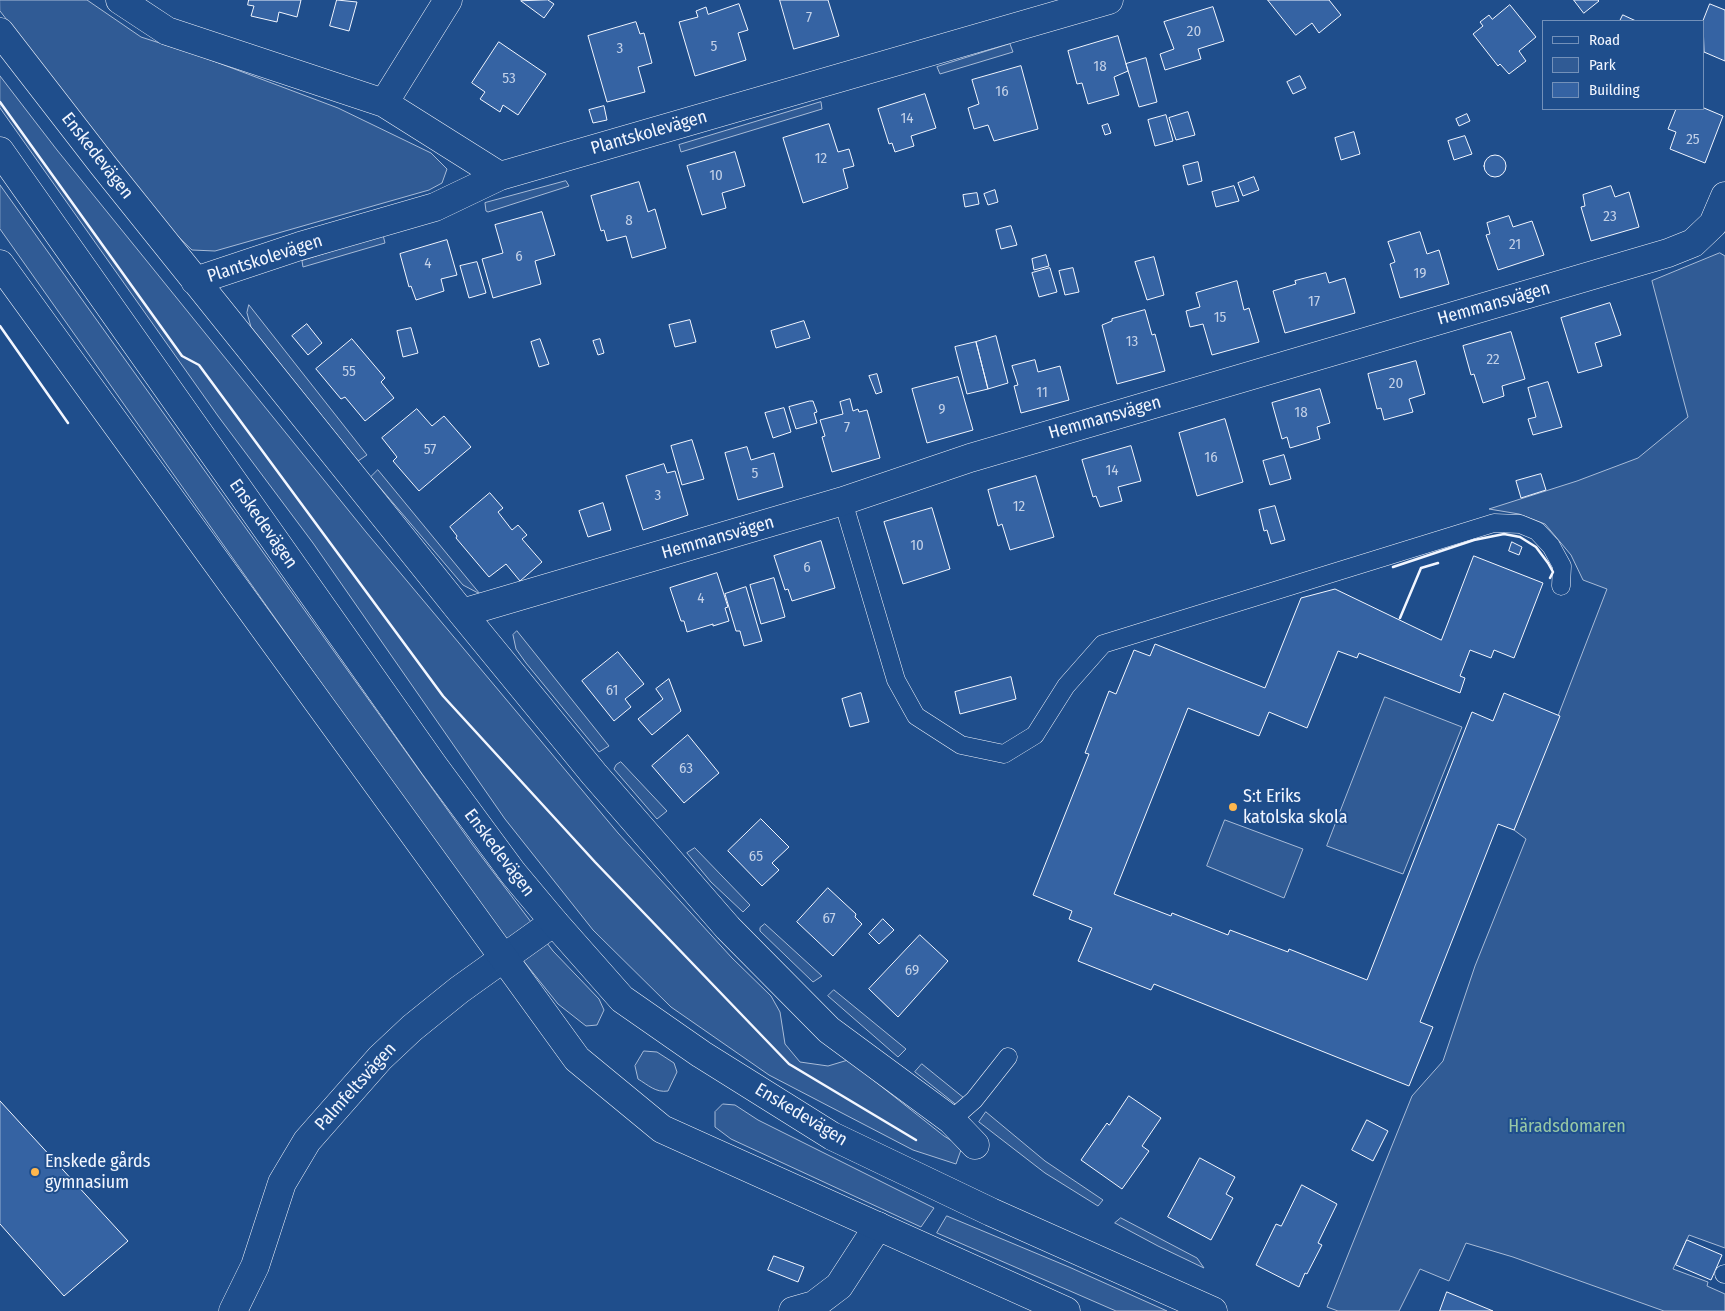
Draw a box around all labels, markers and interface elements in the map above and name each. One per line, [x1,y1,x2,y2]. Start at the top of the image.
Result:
house number: 7 [806,9,812,27]
legend [1542,20,1705,110]
house number: 20 [1187,23,1201,41]
text: Road [1589,31,1620,49]
house number: 5 [711,38,717,56]
house number: 3 [617,40,623,58]
text: Park [1589,56,1616,74]
house number: 18 [1093,58,1107,76]
house number: 53 [502,70,516,88]
text: Building [1589,81,1640,99]
house number: 16 [995,83,1009,101]
street label: Plantskolevägen [588,106,710,160]
street label: Enskedevägen [56,108,138,204]
house number: 14 [900,110,914,128]
house number: 25 [1686,131,1700,149]
house number: 12 [815,150,827,168]
house number: 10 [709,167,723,185]
house number: 23 [1603,208,1617,226]
house number: 8 [625,212,633,230]
street label: Plantskolevägen [205,230,325,288]
house number: 21 [1509,236,1521,254]
house number: 6 [515,248,523,266]
house number: 4 [424,255,432,273]
house number: 19 [1413,265,1427,283]
street label: Hemmansvägen [1435,278,1553,330]
house number: 17 [1308,293,1320,311]
house number: 15 [1214,309,1226,327]
house number: 13 [1126,333,1138,351]
house number: 22 [1486,351,1500,369]
house number: 55 [342,363,356,381]
house number: 20 [1389,375,1403,393]
house number: 11 [1036,384,1048,402]
street label: Hemmansvägen [1046,392,1164,444]
house number: 9 [938,401,946,419]
house number: 18 [1294,404,1308,422]
house number: 7 [844,419,850,437]
house number: 57 [424,441,436,459]
house number: 16 [1204,449,1218,467]
house number: 14 [1105,462,1119,480]
house number: 5 [752,465,758,483]
street label: Enskedevägen [224,475,302,573]
house number: 3 [655,487,661,505]
house number: 12 [1013,498,1025,516]
street label: Hemmansvägen [659,512,777,564]
house number: 10 [910,537,924,555]
house number: 6 [803,559,811,577]
house number: 4 [697,590,705,608]
house number: 61 [606,682,618,700]
house number: 63 [679,760,693,778]
place label: S:t Eriks katolska skola [1243,786,1347,829]
marker: S:t Eriks katolska skola [1227,801,1239,813]
street label: Enskedevägen [459,805,539,901]
house number: 65 [749,848,763,866]
house number: 67 [822,910,836,928]
house number: 69 [905,962,919,980]
street label: Palmfeltsvägen [311,1039,401,1135]
street label: Enskedevägen [751,1079,851,1151]
park label: Häradsdomaren [1508,1116,1626,1138]
place label: Enskede gårds gymnasium [45,1151,150,1194]
marker: Enskede gårds gymnasium [29,1166,41,1178]

